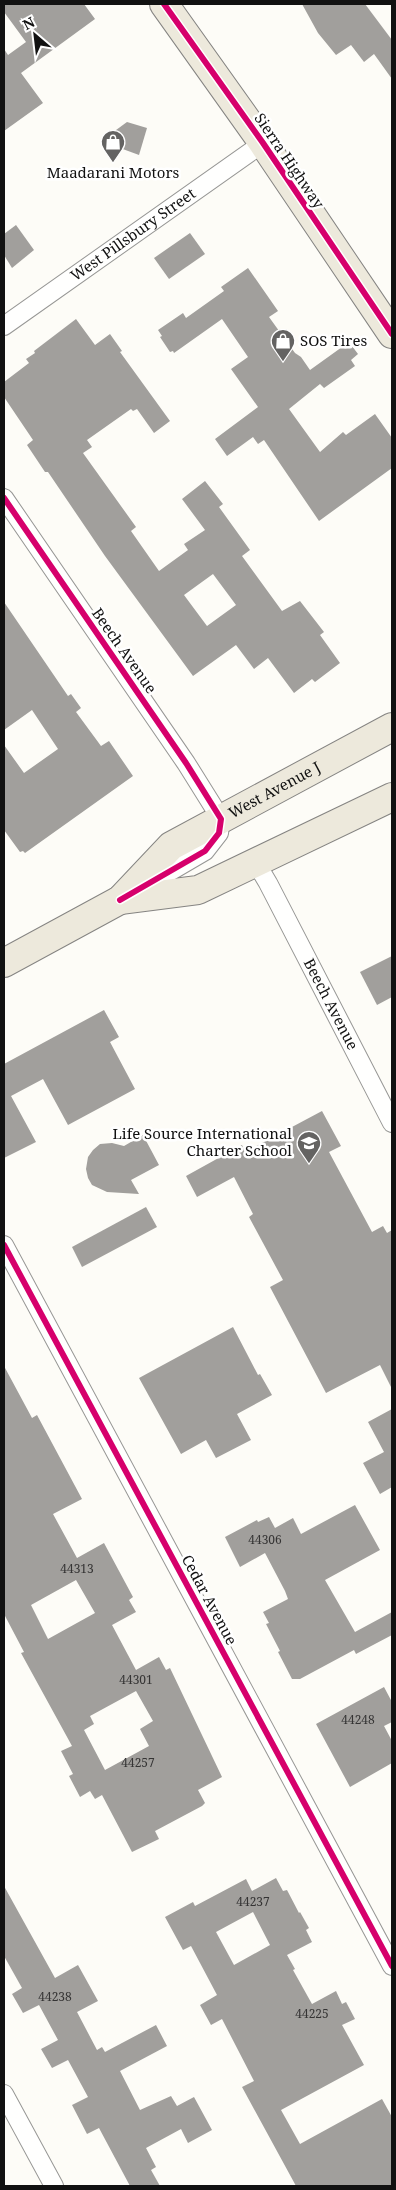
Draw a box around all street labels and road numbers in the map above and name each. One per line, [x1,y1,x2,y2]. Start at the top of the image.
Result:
street label: Sierra Highway [250,109,329,212]
street label: West Pillsbury Street [66,183,199,285]
street label: Beech Avenue [88,604,162,697]
street label: West Avenue J [225,756,324,822]
street label: Beech Avenue [300,955,363,1053]
street label: Cedar Avenue [178,1551,242,1648]

